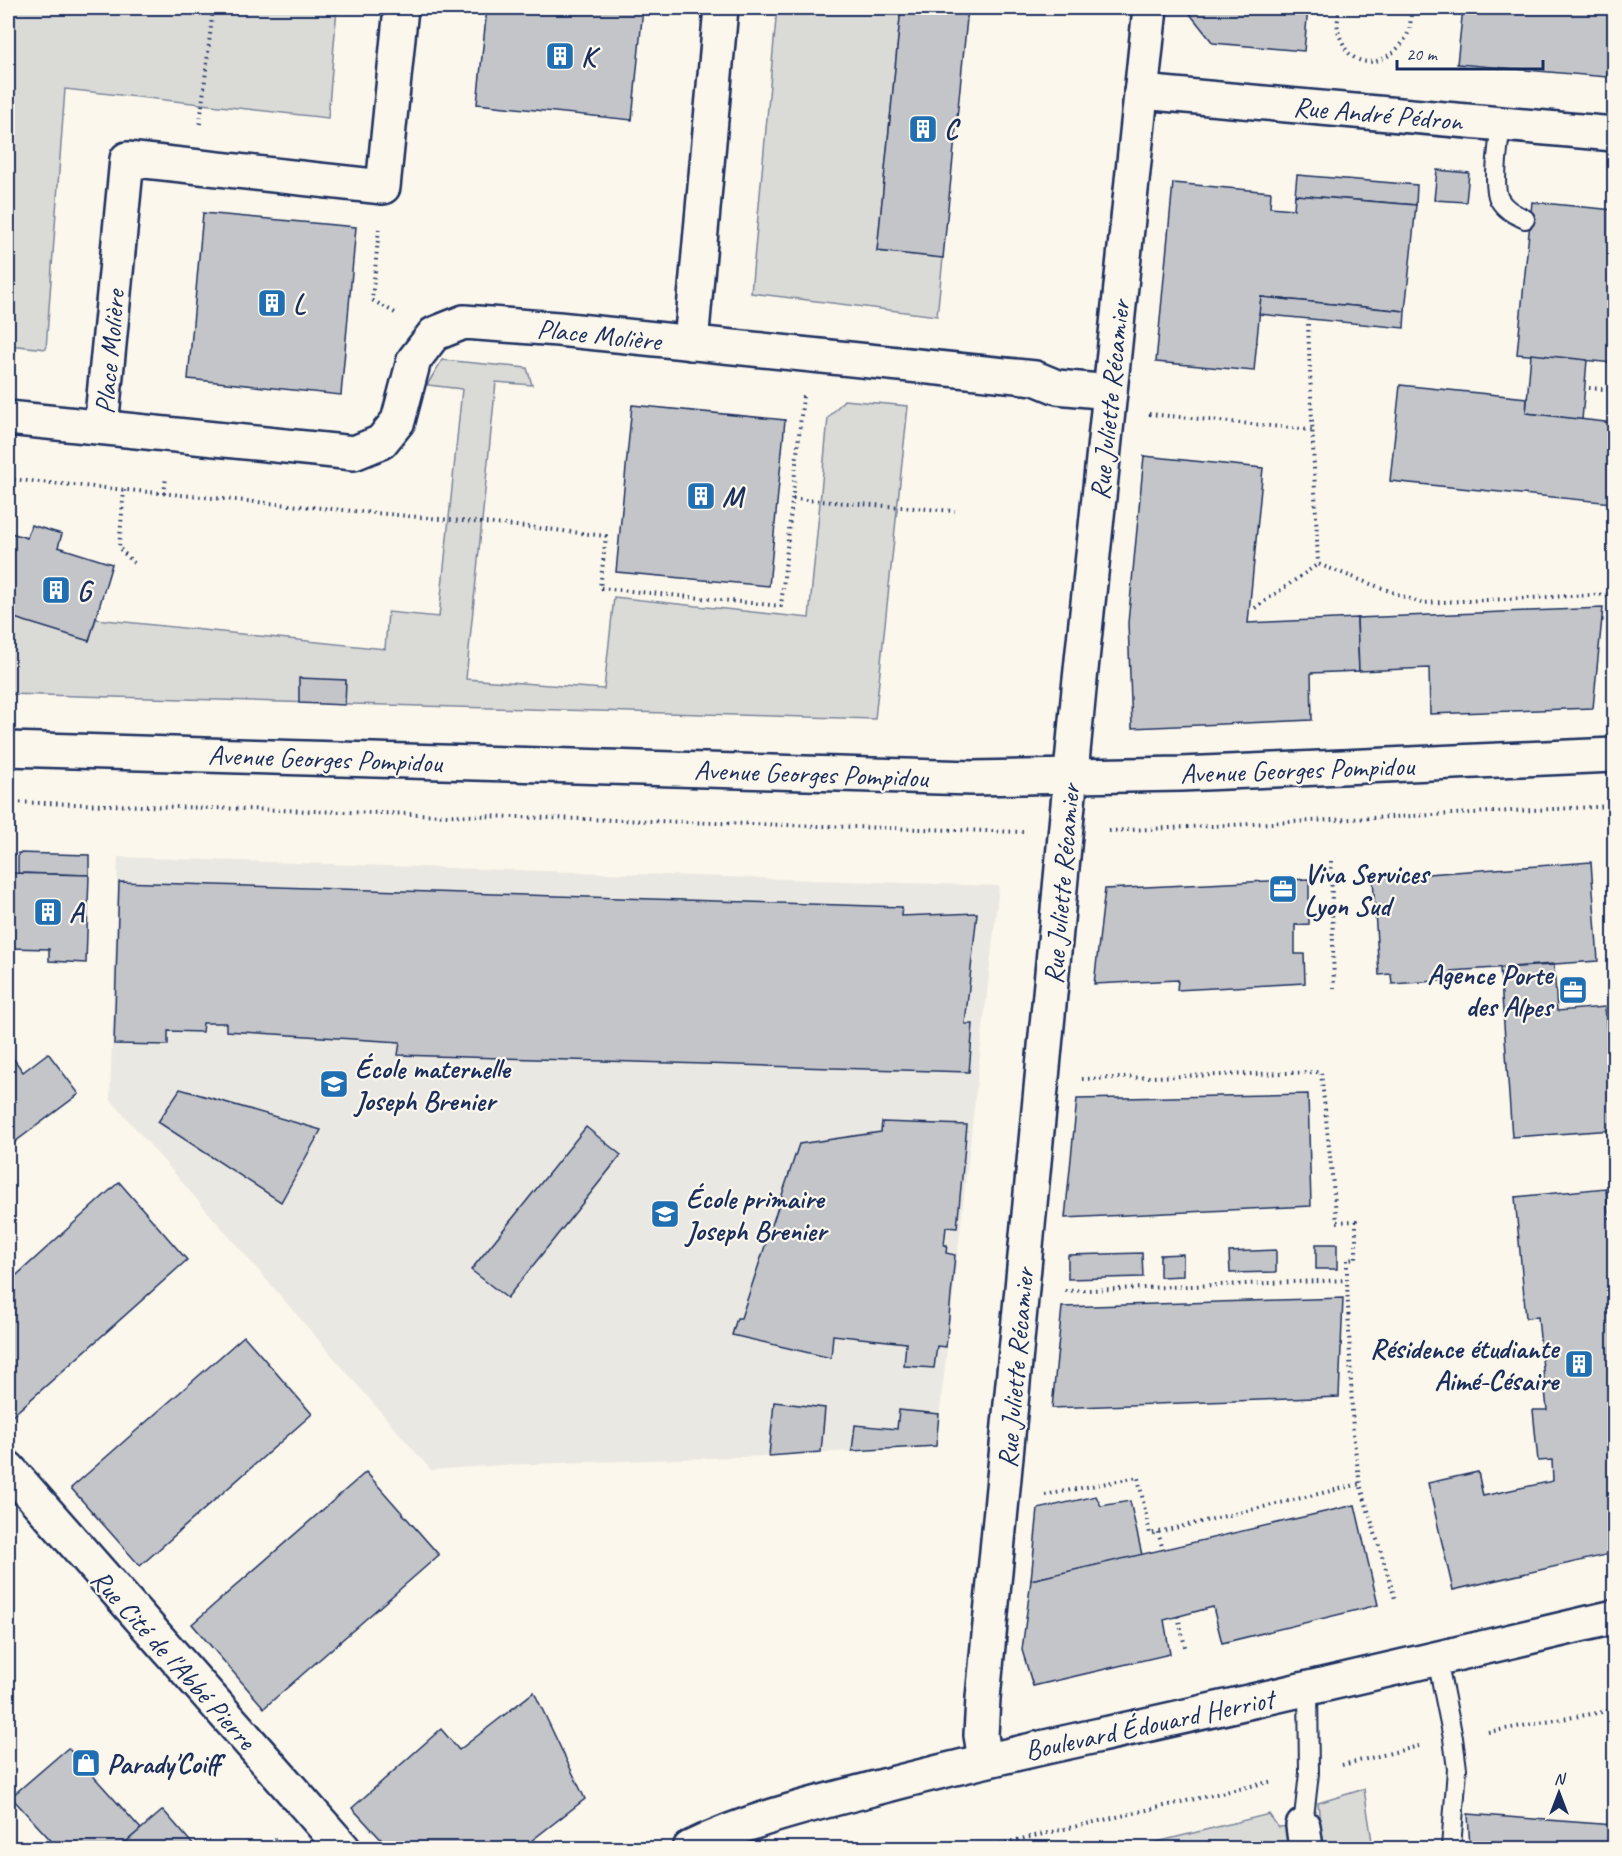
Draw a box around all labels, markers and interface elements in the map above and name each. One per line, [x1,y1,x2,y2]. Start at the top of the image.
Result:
scale bar [1397,33,1542,71]
place label: K [581,39,601,74]
building icon: K [544,40,576,72]
text: 20 m [1406,43,1439,65]
street label: Rue André Pédron [1292,89,1465,138]
place label: C [944,112,961,147]
building icon: C [907,113,939,145]
place label: L [293,286,307,321]
street label: Place Molière [87,287,133,415]
building icon: L [256,287,288,319]
street label: Rue Juliette Récamier [1082,297,1138,502]
street label: Place Molière [535,311,664,359]
place label: M [722,479,746,514]
building icon: M [685,480,717,512]
place label: G [77,573,95,608]
building icon: G [40,574,72,606]
street label: Avenue Georges Pompidou [207,737,444,780]
street label: Avenue Georges Pompidou [1179,748,1416,791]
street label: Avenue Georges Pompidou [693,752,930,795]
street label: Rue Juliette Récamier [1035,781,1088,986]
place label: Viva Services Lyon Sud [1304,856,1432,923]
office icon: Viva Services Lyon Sud [1267,873,1299,905]
place label: A [69,895,85,930]
building icon: A [32,896,64,928]
place label: Agence Porte des Alpes [1427,957,1555,1024]
office icon: Agence Porte des Alpes [1557,974,1589,1006]
place label: École maternelle Joseph Brenier [353,1051,512,1118]
school or university icon: École maternelle Joseph Brenier [318,1068,350,1100]
place label: École primaire Joseph Brenier [684,1181,829,1248]
school or university icon: École primaire Joseph Brenier [649,1198,681,1230]
street label: Rue Juliette Récamier [989,1265,1042,1470]
place label: Résidence étudiante Aimé-Césaire [1370,1331,1561,1398]
building icon: Résidence étudiante Aimé-Césaire [1563,1348,1595,1380]
street label: Rue Cité de l'Abbé Pierre [84,1562,265,1758]
street label: Boulevard Édouard Herriot [1022,1680,1280,1768]
place label: Parady'Coiff [107,1746,226,1781]
shop icon: Parady'Coiff [70,1747,102,1779]
north arrow [1529,1763,1589,1823]
text: N [1554,1769,1567,1789]

